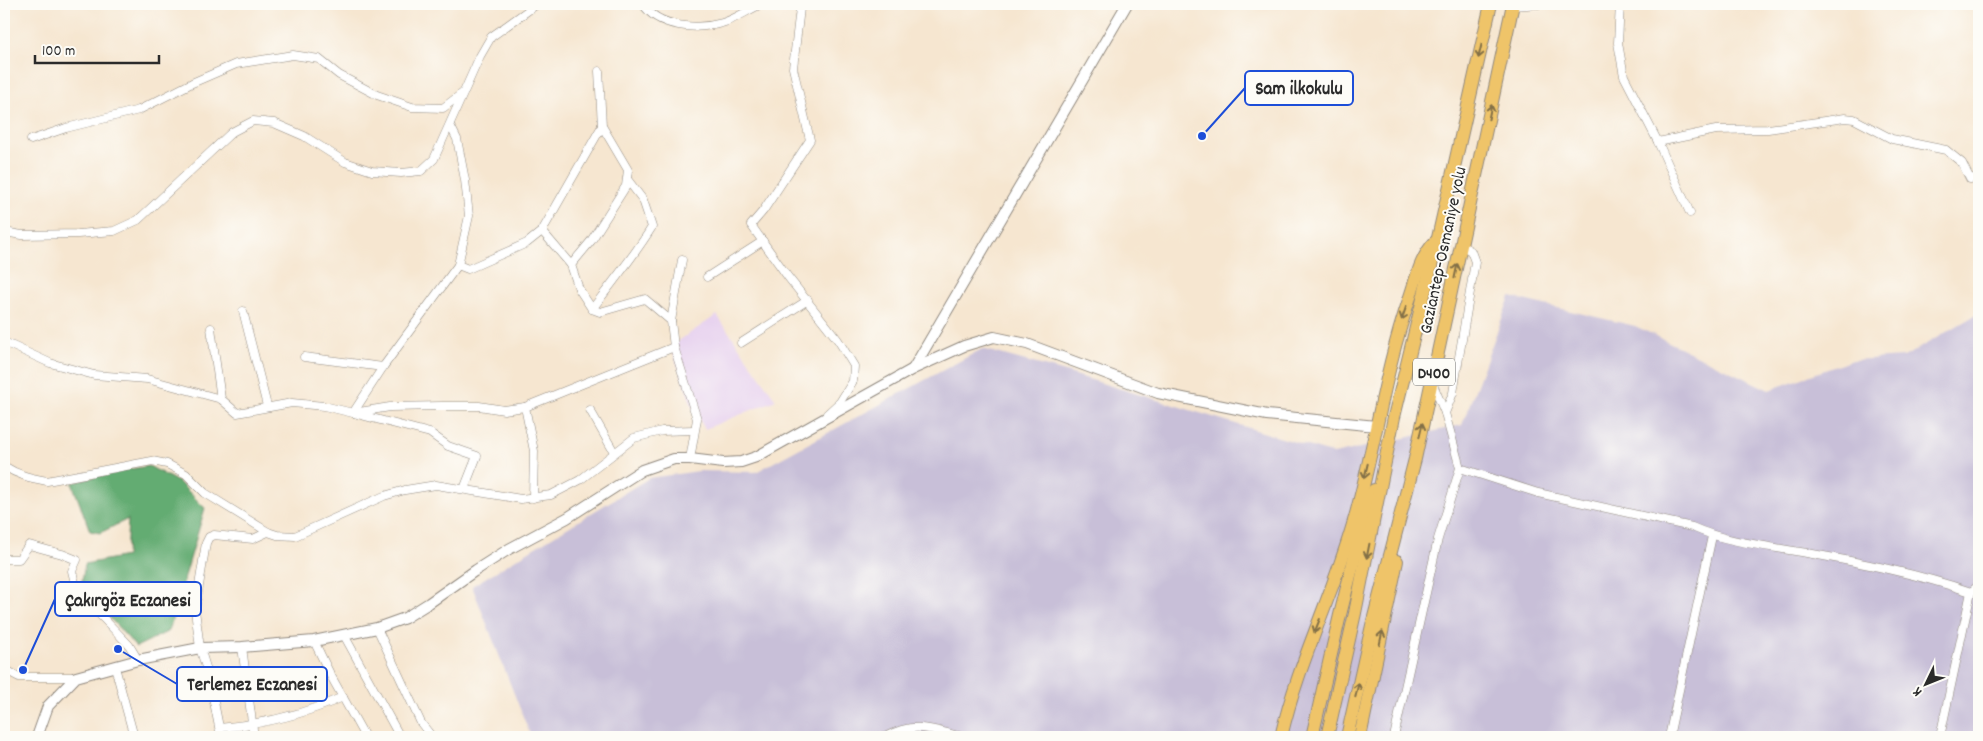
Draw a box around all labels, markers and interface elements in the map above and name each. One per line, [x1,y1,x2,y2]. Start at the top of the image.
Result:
scale bar [35,32,159,64]
text: 100 m [42,41,75,63]
one-way arrow [1475,43,1484,59]
callout: Sam ilkokulu [1245,71,1353,105]
text: Sam ilkokulu [1255,77,1343,104]
one-way arrow [1486,105,1495,121]
street label: Gaziantep-Osmaniye yolu [1414,165,1474,336]
one-way arrow [1452,264,1461,280]
one-way arrow [1399,305,1408,321]
road number: D400 [1413,358,1455,386]
one-way arrow [1417,422,1426,438]
one-way arrow [1361,463,1370,479]
one-way arrow [1363,543,1372,559]
callout: Çakırgöz Eczanesi [55,582,201,616]
text: Çakırgöz Eczanesi [65,589,191,616]
one-way arrow [1311,618,1321,633]
one-way arrow [1376,631,1386,647]
north arrow [1900,658,1950,708]
callout: Terlemez Eczanesi [177,667,327,701]
text: Terlemez Eczanesi [187,673,317,700]
one-way arrow [1353,682,1363,698]
text: K [1908,682,1927,701]

